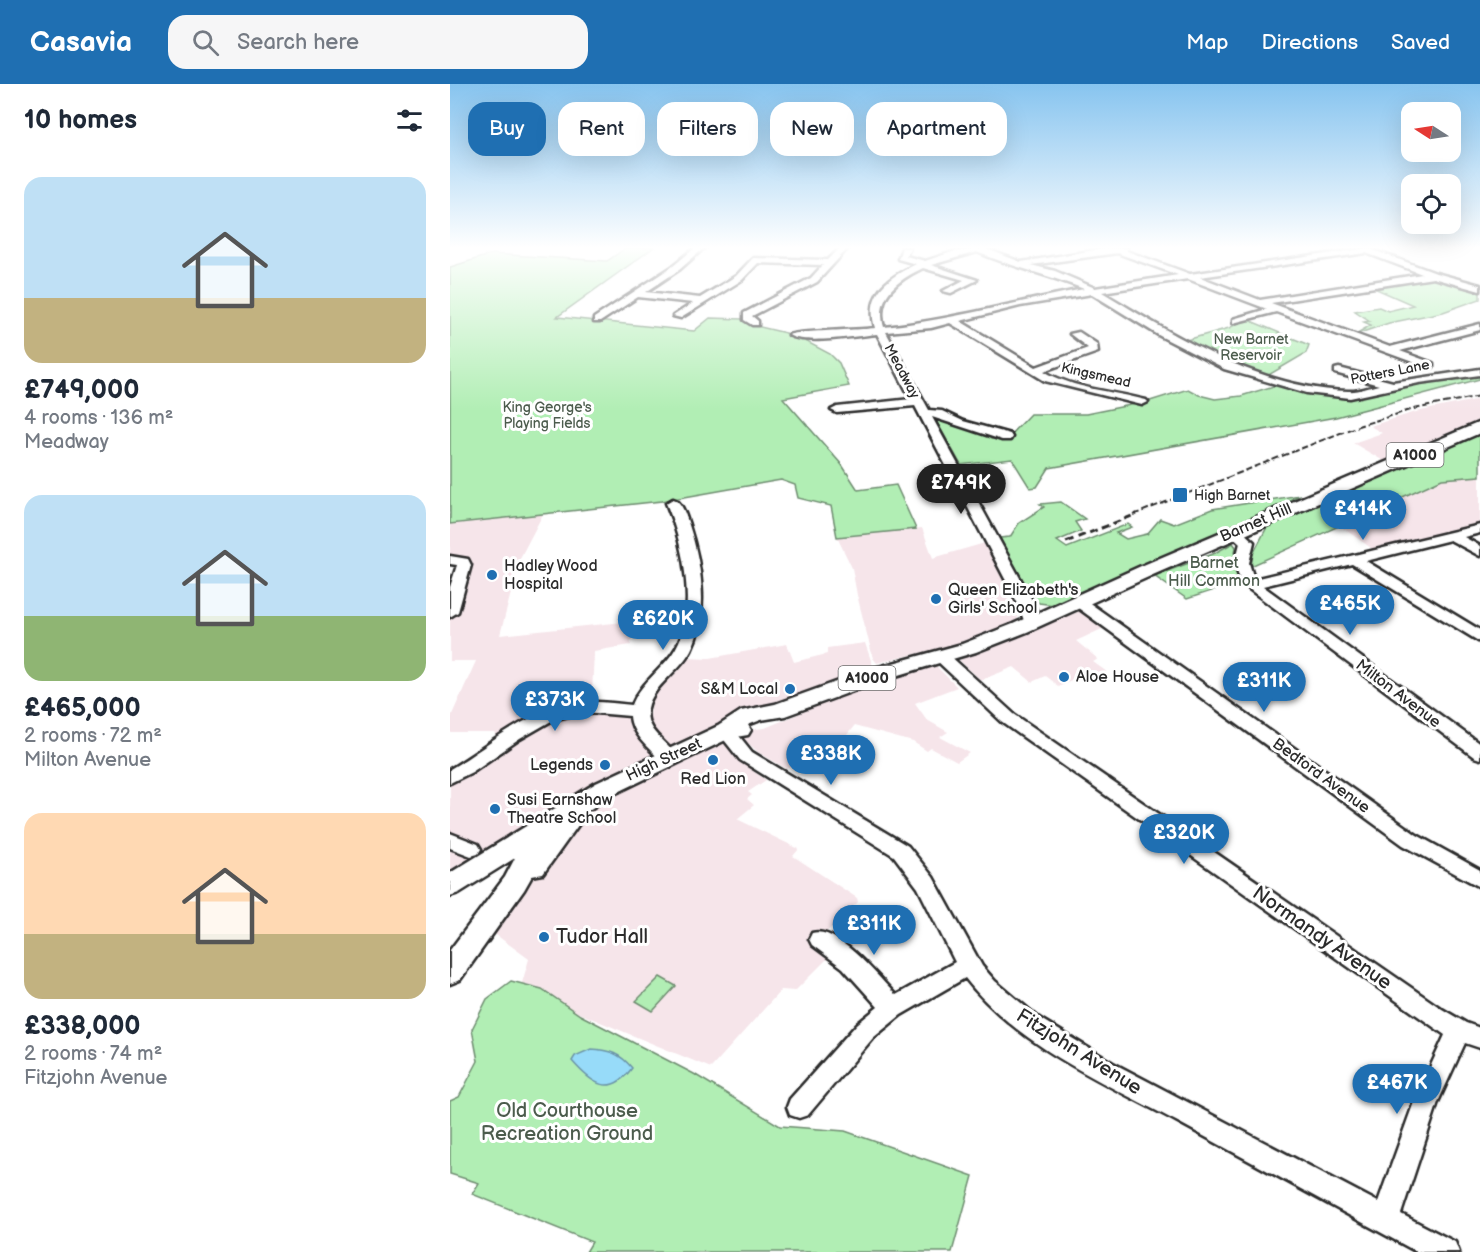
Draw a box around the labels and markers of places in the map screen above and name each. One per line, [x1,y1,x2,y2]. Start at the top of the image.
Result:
pin: £749K [919,464,1003,515]
marker: High Barnet [1171,486,1189,504]
place label: High Barnet [1194,487,1271,504]
pin: £414K [1321,490,1405,541]
place label: Hadley Wood Hospital [504,557,598,594]
marker: Hadley Wood Hospital [485,568,499,582]
place label: Queen Elizabeth's Girls' School [948,581,1078,618]
pin: £465K [1308,585,1392,636]
marker: Queen Elizabeth's Girls' School [929,592,943,606]
pin: £620K [621,600,705,651]
pin: £311K [1222,662,1306,713]
place label: Aloe House [1076,668,1160,687]
marker: Aloe House [1057,670,1071,684]
place label: S&M Local [701,680,778,699]
pin: £373K [513,681,597,732]
marker: S&M Local [783,682,797,696]
pin: £338K [789,735,873,786]
marker: Red Lion [706,753,720,767]
place label: Legends [530,756,593,775]
marker: Legends [598,758,612,772]
place label: Red Lion [680,770,746,789]
place label: Susi Earnshaw Theatre School [507,791,616,828]
marker: Susi Earnshaw Theatre School [488,802,502,816]
pin: £320K [1142,814,1226,865]
pin: £311K [832,905,916,956]
place label: Tudor Hall [556,925,648,949]
marker: Tudor Hall [537,930,551,944]
pin: £467K [1355,1064,1439,1115]

